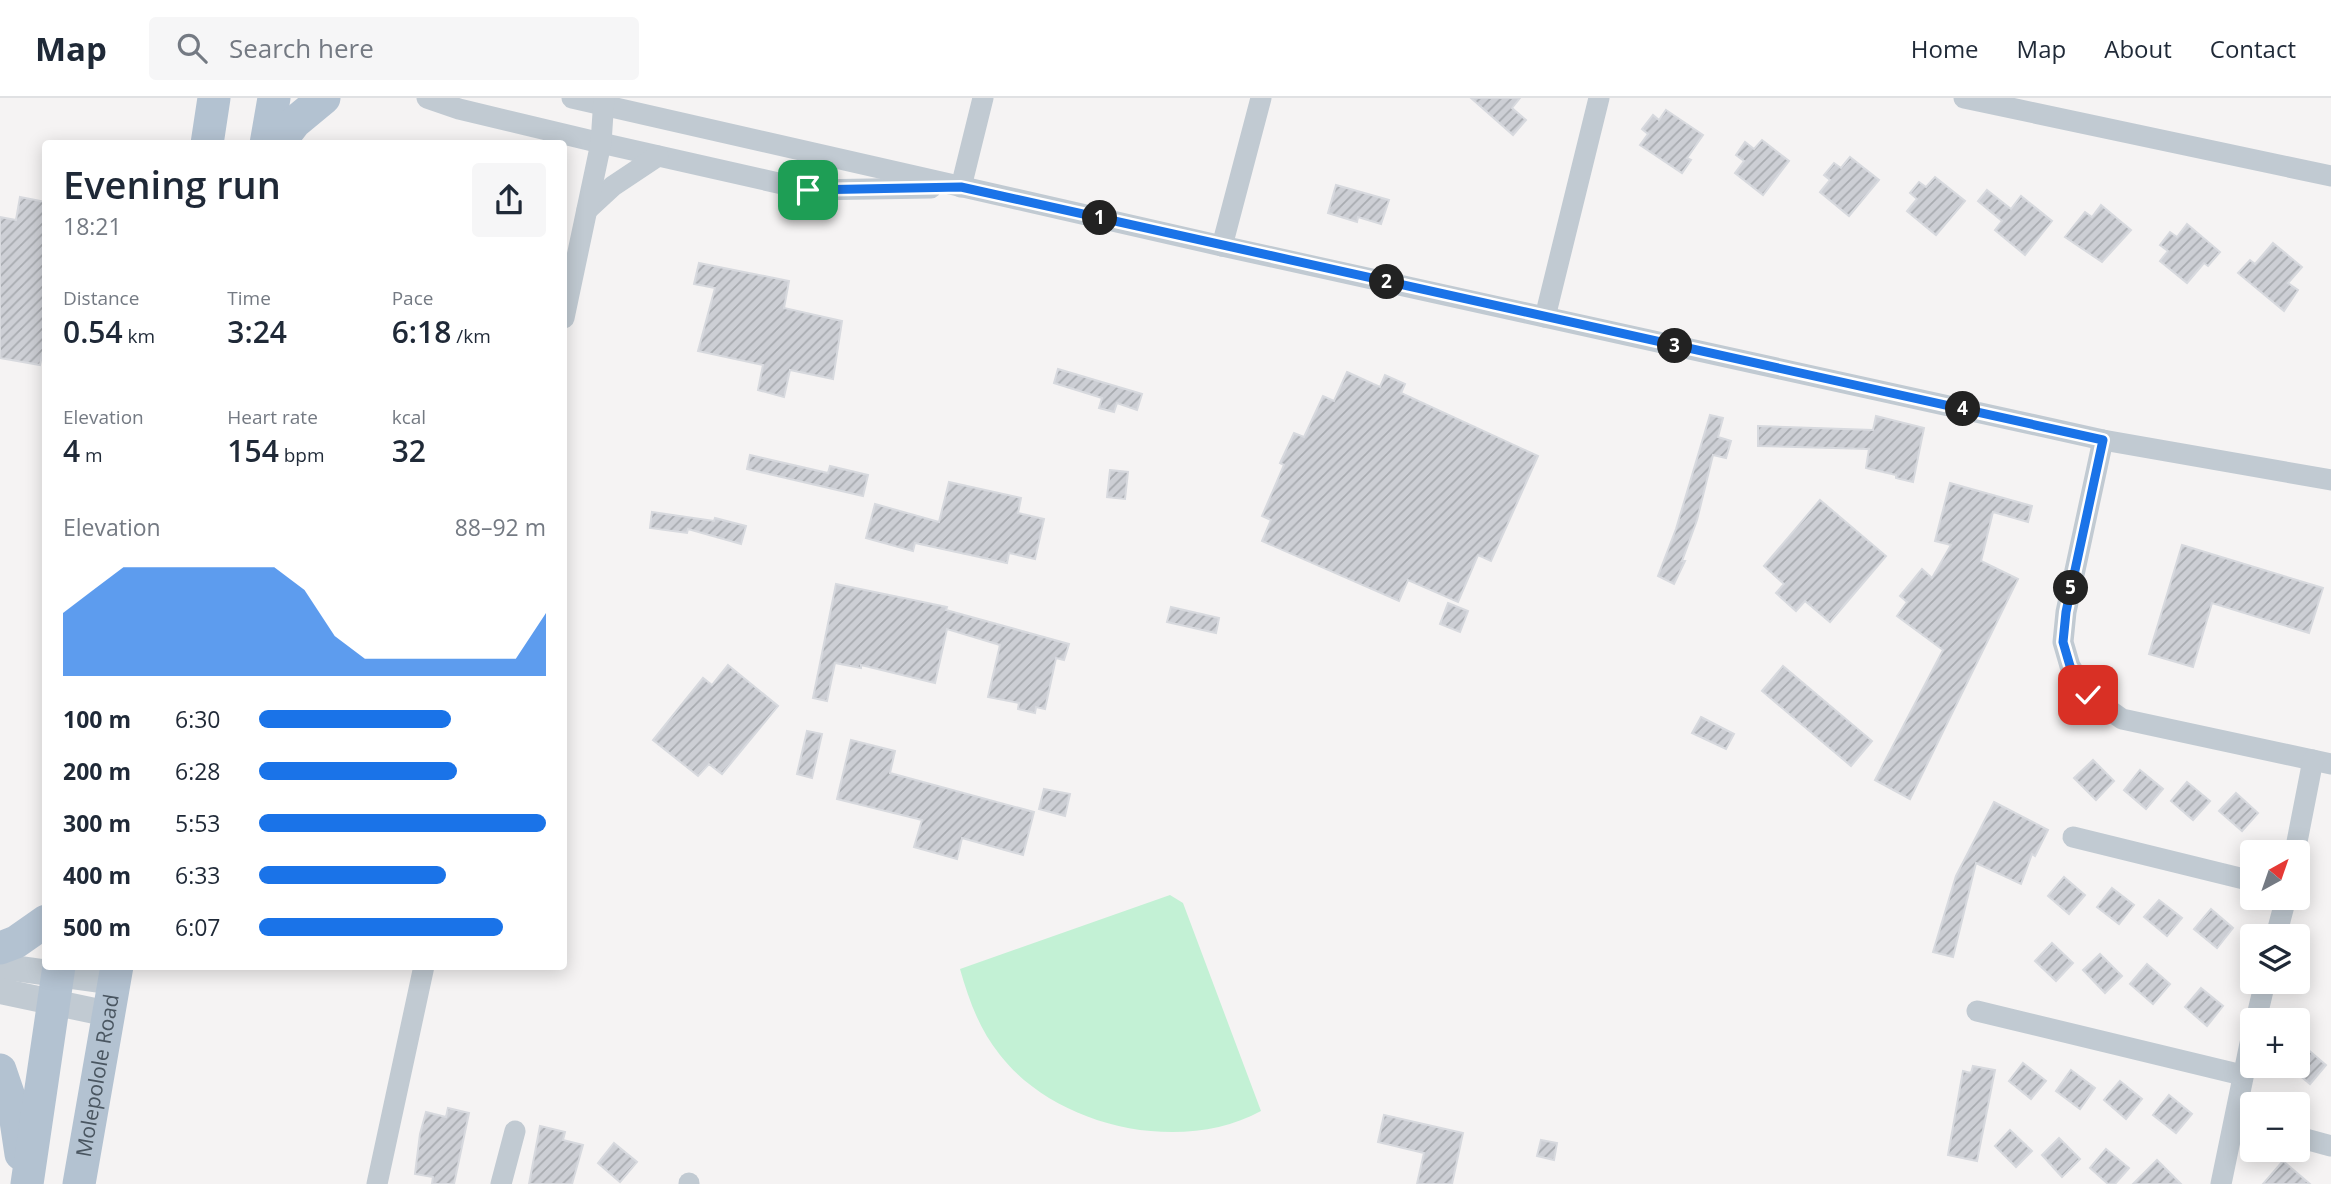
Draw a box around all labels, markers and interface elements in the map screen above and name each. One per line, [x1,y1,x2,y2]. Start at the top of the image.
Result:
search box [149,17,639,80]
text: Map [35,26,107,71]
icon: search [173,29,211,67]
text: Search here [229,30,374,66]
text: Home [1911,32,1979,65]
text: Map [2017,32,2066,65]
text: About [2104,32,2172,65]
text: Contact [2210,32,2296,65]
text: Evening run [63,158,281,210]
pin [778,160,838,220]
button: share [472,163,546,237]
icon: arrive [789,171,827,209]
pin: 1 [1082,200,1118,236]
text: 1 [1094,204,1105,230]
text: 18:21 [63,210,122,242]
pin: 2 [1370,264,1404,300]
text: 2 [1381,268,1392,294]
text: Distance [63,285,139,311]
text: Time [227,285,271,311]
text: Pace [392,285,433,311]
text: 0.54 [63,311,123,352]
text: 3:24 [227,311,287,352]
text: 6:18 [392,311,451,352]
text: km [123,323,155,349]
text: /km [451,323,491,349]
pin: 3 [1658,328,1692,364]
text: 3 [1669,332,1680,358]
pin: 4 [1946,392,1980,426]
text: 4 [1957,395,1968,421]
text: Elevation [63,404,144,430]
text: Heart rate [227,404,318,430]
text: kcal [392,404,426,430]
text: 4 [63,430,80,471]
text: 154 [227,430,279,471]
text: 32 [392,430,426,471]
text: m [80,442,103,468]
text: bpm [279,442,325,468]
text: Elevation [63,511,161,543]
text: 88–92 m [455,511,546,543]
pin: 5 [2054,570,2088,606]
text: 5 [2065,574,2076,600]
pin [2058,665,2118,725]
icon: check [2069,676,2107,714]
text: 100 m [63,703,131,735]
text: 6:30 [175,703,221,735]
text: 200 m [63,755,131,787]
text: 6:28 [175,755,221,787]
text: 300 m [63,807,131,839]
text: 5:53 [175,807,221,839]
north arrow [2240,840,2310,910]
map controls [2240,840,2310,1162]
text: 400 m [63,859,131,891]
text: 6:33 [175,859,221,891]
text: 500 m [63,911,131,943]
text: 6:07 [175,911,221,943]
button: layers [2240,924,2310,994]
street label: Molepolole Road [69,992,125,1159]
button: + [2240,1008,2310,1078]
button: − [2240,1092,2310,1162]

